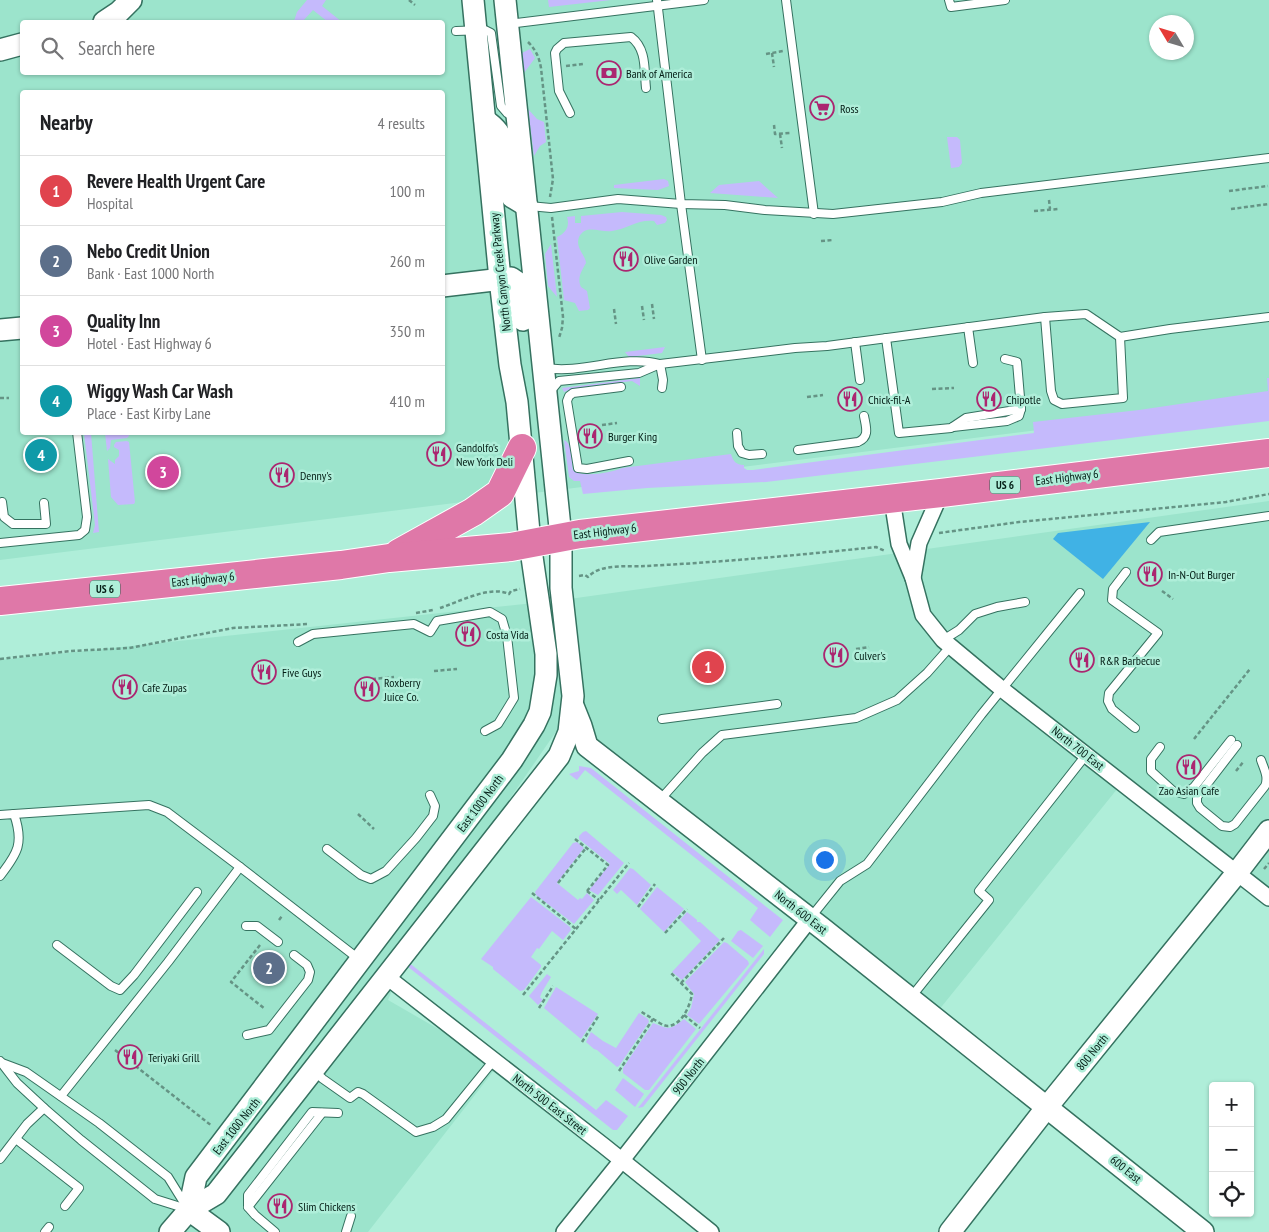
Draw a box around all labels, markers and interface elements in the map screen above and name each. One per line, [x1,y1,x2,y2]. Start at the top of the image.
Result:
north arrow [1149,15,1194,60]
search box [20,20,445,75]
icon: search [38,34,66,62]
text: Search here [78,36,155,60]
bank icon: Bank of America [596,60,622,86]
place label: Bank of America [626,66,693,81]
supermarket icon: Ross [809,95,835,121]
place label: Ross [840,101,859,116]
text: Nearby [40,109,93,136]
text: 4 results [378,113,425,133]
text: Revere Health Urgent Care [87,169,265,193]
text: 1 [52,181,60,201]
text: 100 m [390,181,425,201]
text: Hospital [87,193,133,213]
street label: North Canyon Creek Parkway [486,212,514,332]
text: Nebo Credit Union [87,239,210,263]
restaurant icon: Olive Garden [613,246,639,272]
text: 2 [52,251,60,271]
text: 260 m [390,251,425,271]
place label: Olive Garden [644,252,698,267]
text: Bank · East 1000 North [87,263,214,283]
text: Quality Inn [87,309,160,333]
text: 3 [52,321,60,341]
text: 350 m [390,321,425,341]
text: Hotel · East Highway 6 [87,333,212,353]
text: Wiggy Wash Car Wash [87,379,233,403]
restaurant icon: Chick-fil-A [837,386,863,412]
restaurant icon: Chipotle [976,386,1002,412]
text: 4 [52,391,60,411]
text: 410 m [390,391,425,411]
place label: Chick-fil-A [868,392,911,407]
place label: Chipotle [1006,392,1041,407]
text: Place · East Kirby Lane [87,403,211,423]
restaurant icon: Burger King [577,423,603,449]
place label: Burger King [608,429,657,444]
pin: 4 [25,436,57,474]
place label: Gandolfo's New York Deli [456,440,513,469]
restaurant icon: Gandolfo's New York Deli [426,441,452,467]
pin: 3 [147,453,179,491]
restaurant icon: Denny's [269,462,295,488]
street label: East Highway 6 [1035,466,1099,488]
place label: Denny's [300,468,332,483]
road number: US 6 [990,476,1020,494]
street label: East Highway 6 [573,520,637,542]
restaurant icon: In-N-Out Burger [1137,561,1163,587]
place label: In-N-Out Burger [1168,567,1235,582]
street label: East Highway 6 [171,568,235,590]
road number: US 6 [90,580,120,598]
restaurant icon: Costa Vida [455,621,481,647]
place label: Costa Vida [486,627,529,642]
restaurant icon: Culver's [823,642,849,668]
restaurant icon: R&R Barbecue [1069,647,1095,673]
pin: 1 [692,648,724,686]
place label: Culver's [854,648,886,663]
place label: R&R Barbecue [1100,653,1160,668]
restaurant icon: Five Guys [251,659,277,685]
place label: Five Guys [282,665,321,680]
restaurant icon: Cafe Zupas [112,674,138,700]
place label: Roxberry Juice Co. [383,675,421,704]
restaurant icon: Roxberry Juice Co. [354,676,380,702]
place label: Cafe Zupas [142,680,187,695]
street label: North 700 East [1049,723,1108,774]
restaurant icon: Zao Asian Cafe [1176,754,1202,780]
street label: East 1000 North [454,771,506,835]
place label: Zao Asian Cafe [1159,783,1219,798]
your location [812,847,838,873]
street label: North 600 East [772,887,831,938]
pin: 2 [253,949,285,987]
street label: 800 North [1073,1031,1111,1073]
restaurant icon: Teriyaki Grill [117,1044,143,1070]
place label: Teriyaki Grill [148,1050,200,1065]
street label: 900 North [669,1055,707,1097]
street label: North 500 East Street [510,1070,591,1138]
map controls [1209,1082,1254,1217]
button: + [1209,1082,1254,1127]
street label: East 1000 North [209,1095,263,1157]
button: − [1209,1127,1254,1172]
street label: 600 East [1107,1152,1145,1187]
button: locate [1209,1172,1254,1217]
restaurant icon: Slim Chickens [267,1193,293,1219]
place label: Slim Chickens [298,1199,355,1214]

